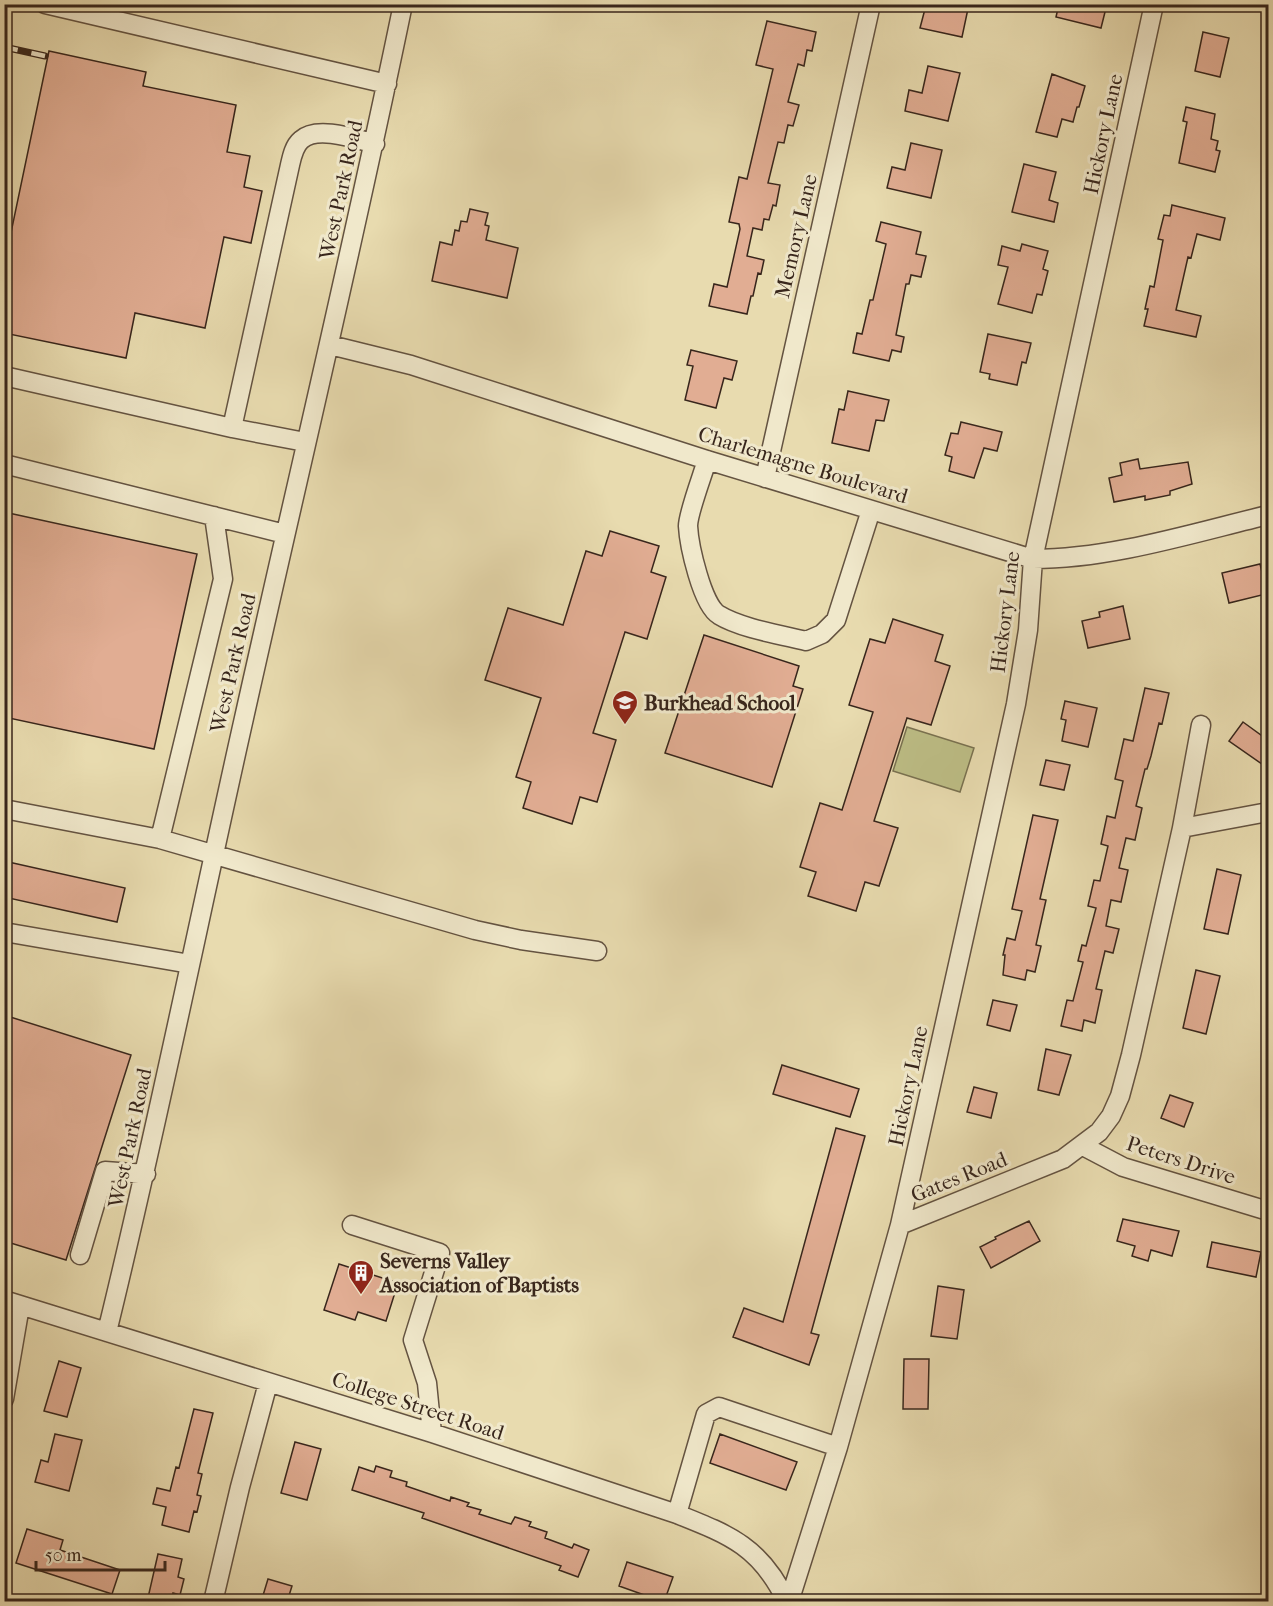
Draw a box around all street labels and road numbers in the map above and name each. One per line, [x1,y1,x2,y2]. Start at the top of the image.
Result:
street label: Hickory Lane [1079,72,1127,196]
street label: West Park Road [314,117,368,263]
street label: Memory Lane [770,172,822,300]
street label: Charlemagne Boulevard [695,422,911,508]
street label: Hickory Lane [986,550,1024,674]
street label: West Park Road [205,590,261,736]
street label: Hickory Lane [884,1024,932,1148]
street label: West Park Road [103,1065,157,1211]
street label: Peters Drive [1124,1131,1238,1189]
street label: Gates Road [907,1147,1011,1207]
street label: College Street Road [329,1367,507,1445]

